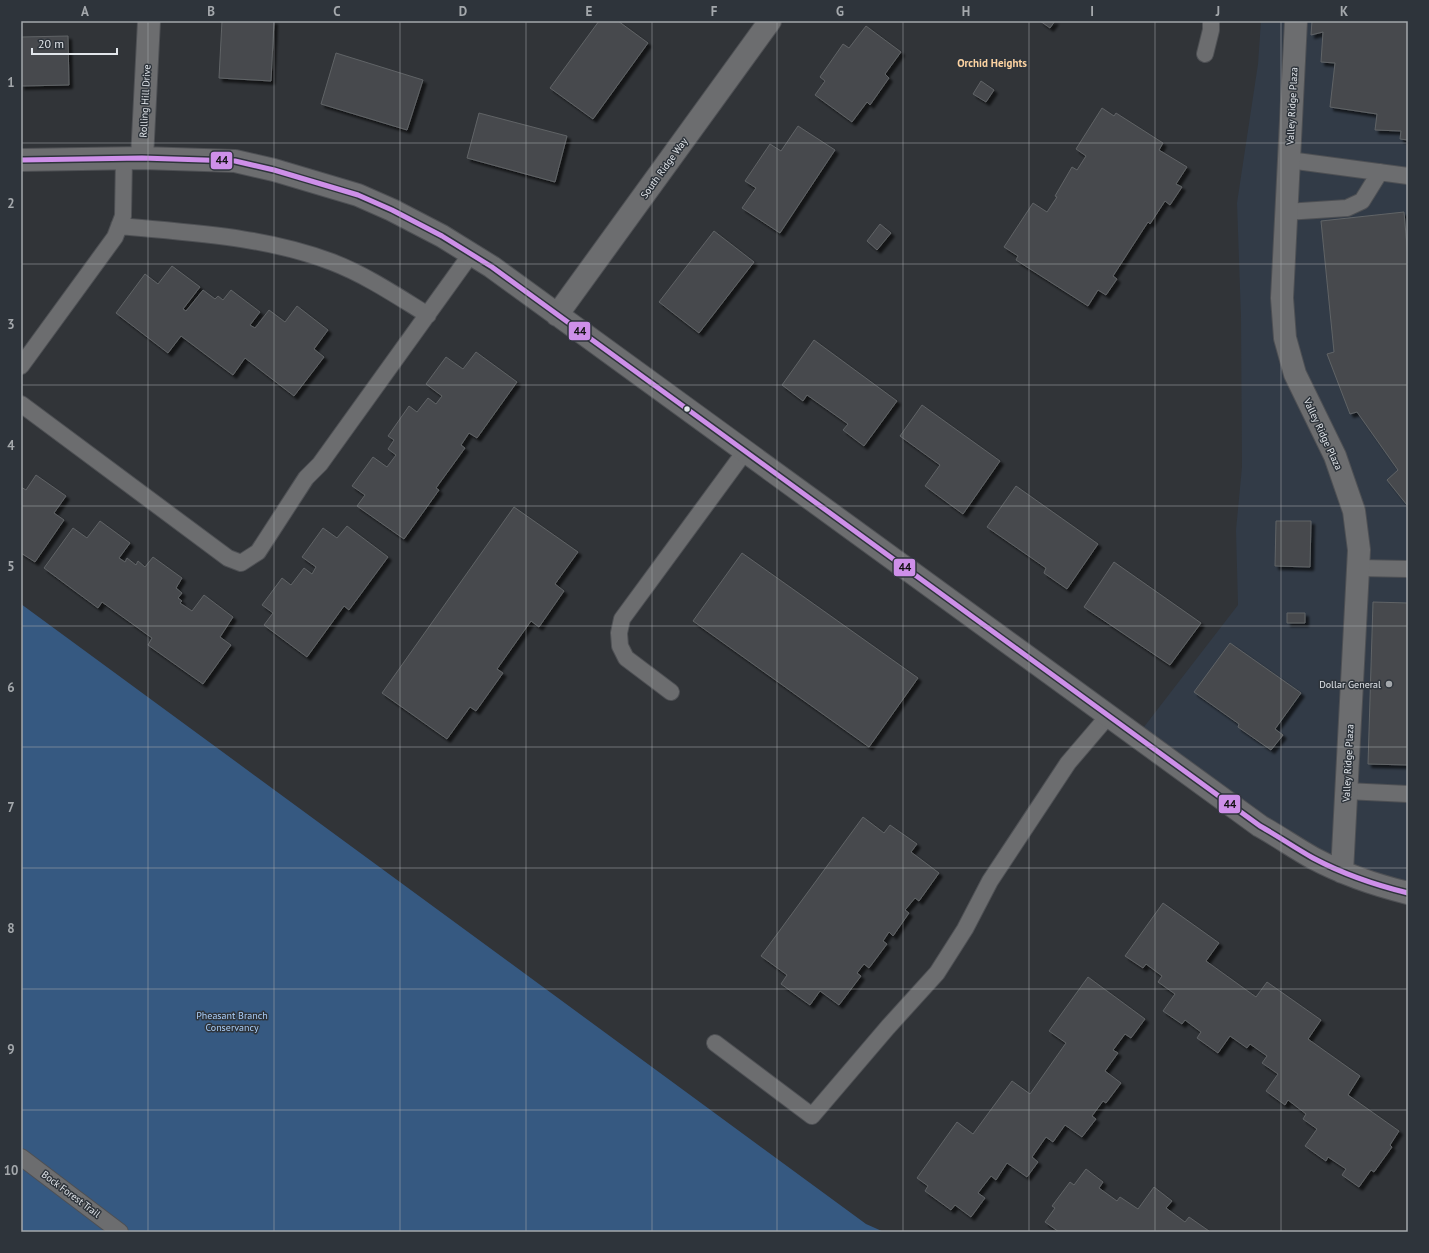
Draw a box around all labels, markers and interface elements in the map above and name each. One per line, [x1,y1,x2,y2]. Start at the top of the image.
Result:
text: A [81,3,89,20]
text: B [207,3,215,20]
text: C [333,3,341,20]
text: D [459,3,467,20]
text: E [586,3,593,20]
text: F [711,3,718,20]
text: G [836,3,844,20]
text: H [962,3,970,20]
text: I [1090,3,1094,20]
text: J [1215,3,1220,20]
text: K [1340,3,1348,20]
scale bar [32,30,117,56]
text: 20 m [38,36,64,51]
district label: Orchid Heights [957,56,1027,70]
street label: Rolling Hill Drive [137,64,153,138]
street label: Valley Ridge Plaza [1283,67,1301,146]
text: 1 [7,74,15,91]
street label: South Ridge Way [638,135,691,201]
line badge: 44 [210,151,233,170]
text: 44 [216,153,229,167]
text: 2 [7,195,15,212]
text: 3 [7,316,15,333]
line badge: 44 [568,321,591,341]
text: 44 [574,324,587,338]
street label: Valley Ridge Plaza [1300,395,1345,472]
unlabelled marker [682,404,692,414]
text: 4 [7,437,15,454]
text: 5 [7,558,15,575]
line badge: 44 [893,558,916,577]
text: 44 [899,560,912,574]
place label: Dollar General [1319,678,1381,691]
text: 6 [7,679,15,696]
marker: Dollar General [1384,679,1394,689]
street label: Valley Ridge Plaza [1339,724,1357,803]
line badge: 44 [1218,794,1241,814]
text: 44 [1224,797,1237,811]
text: 7 [7,799,15,816]
text: 8 [7,920,15,937]
park label: Pheasant Branch Conservancy [196,1009,268,1034]
text: 9 [7,1041,15,1058]
text: 10 [4,1162,18,1179]
street label: Bock Forest Trail [39,1168,103,1220]

